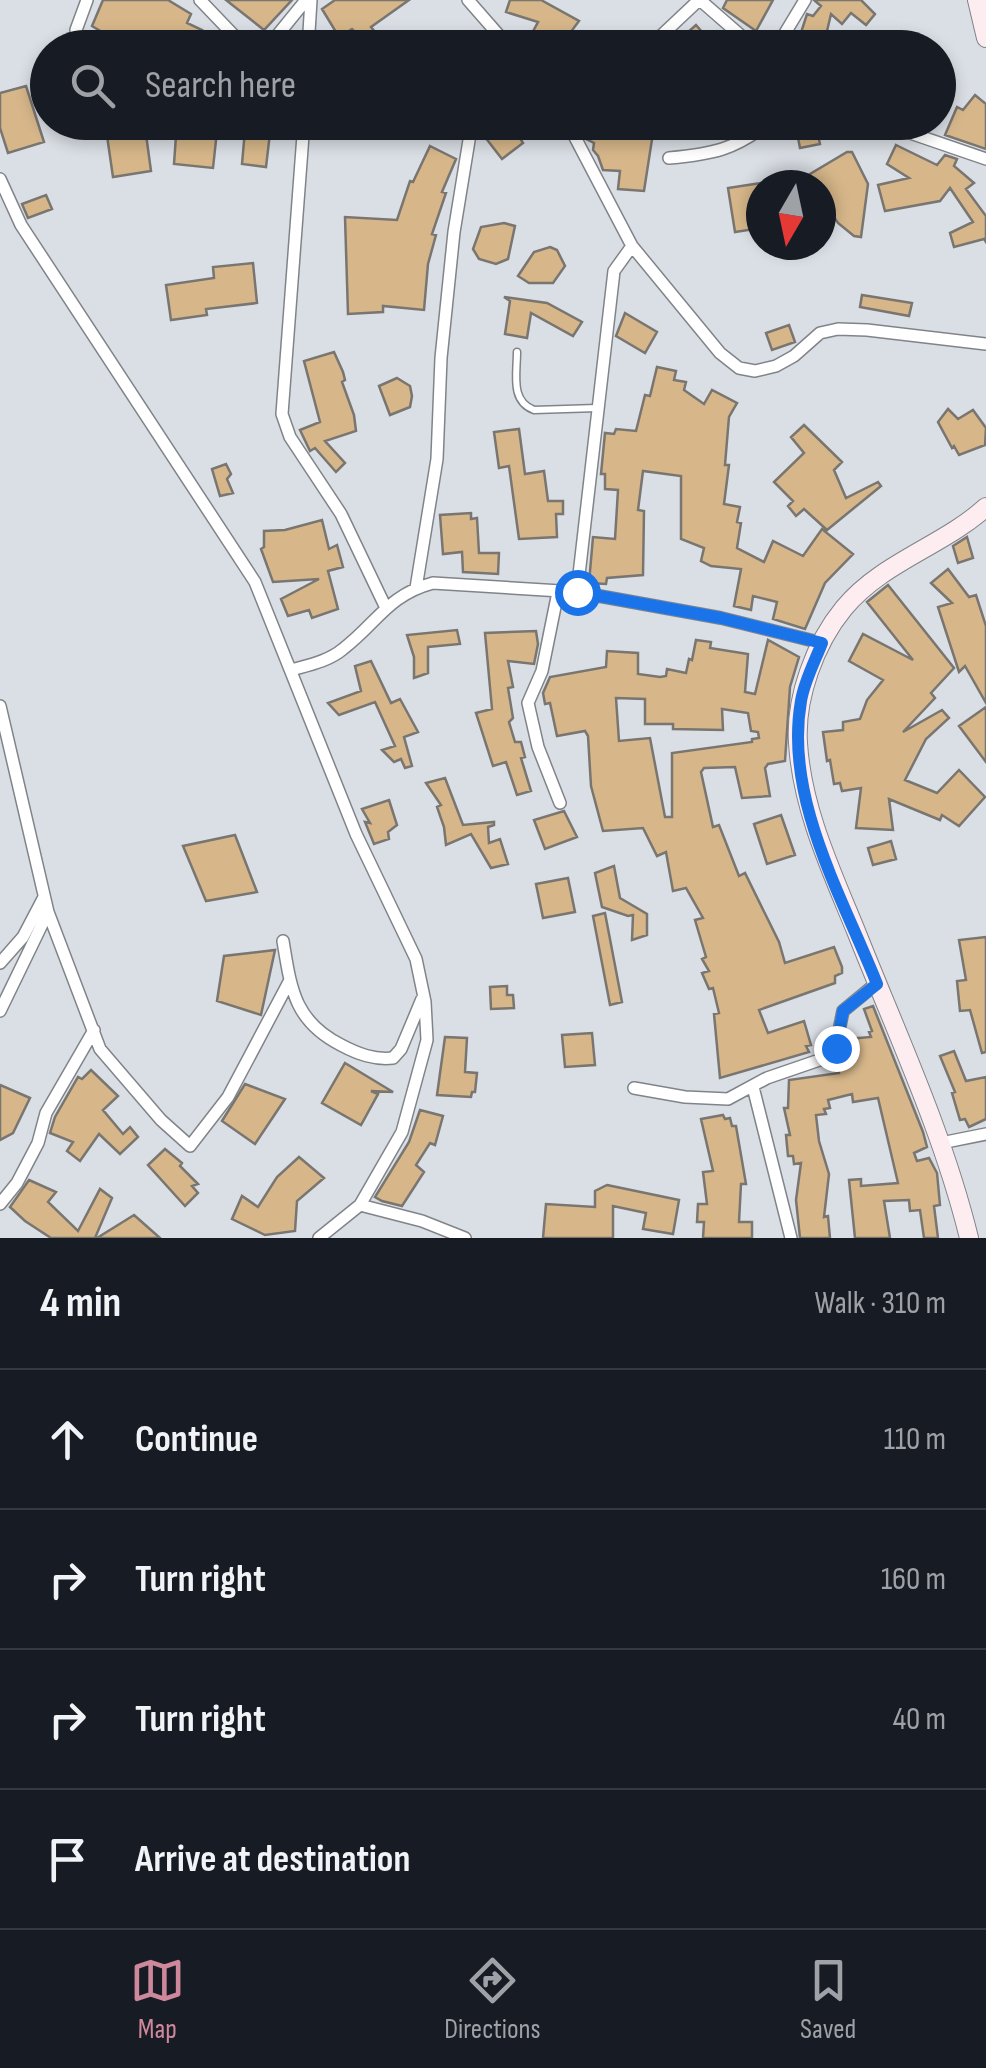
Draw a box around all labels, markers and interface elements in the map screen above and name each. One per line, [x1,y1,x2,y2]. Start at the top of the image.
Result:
search box [30,30,956,140]
icon: search [65,58,120,113]
text: Search here [145,63,296,108]
north arrow [746,170,836,260]
route start [555,570,601,616]
route end [814,1026,860,1072]
text: 4 min [40,1278,121,1329]
text: Walk · 310 m [814,1284,946,1323]
icon: ahead [40,1412,95,1467]
text: Continue [135,1417,258,1462]
text: 110 m [884,1420,946,1459]
icon: right [40,1552,95,1607]
text: Turn right [135,1557,266,1602]
text: 160 m [881,1560,946,1599]
icon: right [40,1692,95,1747]
text: Turn right [135,1697,266,1742]
text: 40 m [893,1700,946,1739]
icon: arrive [40,1832,95,1887]
text: Arrive at destination [135,1837,410,1882]
tab: Map [130,1953,185,2046]
tab: Directions [444,1953,541,2046]
tab: Saved [800,1953,856,2046]

